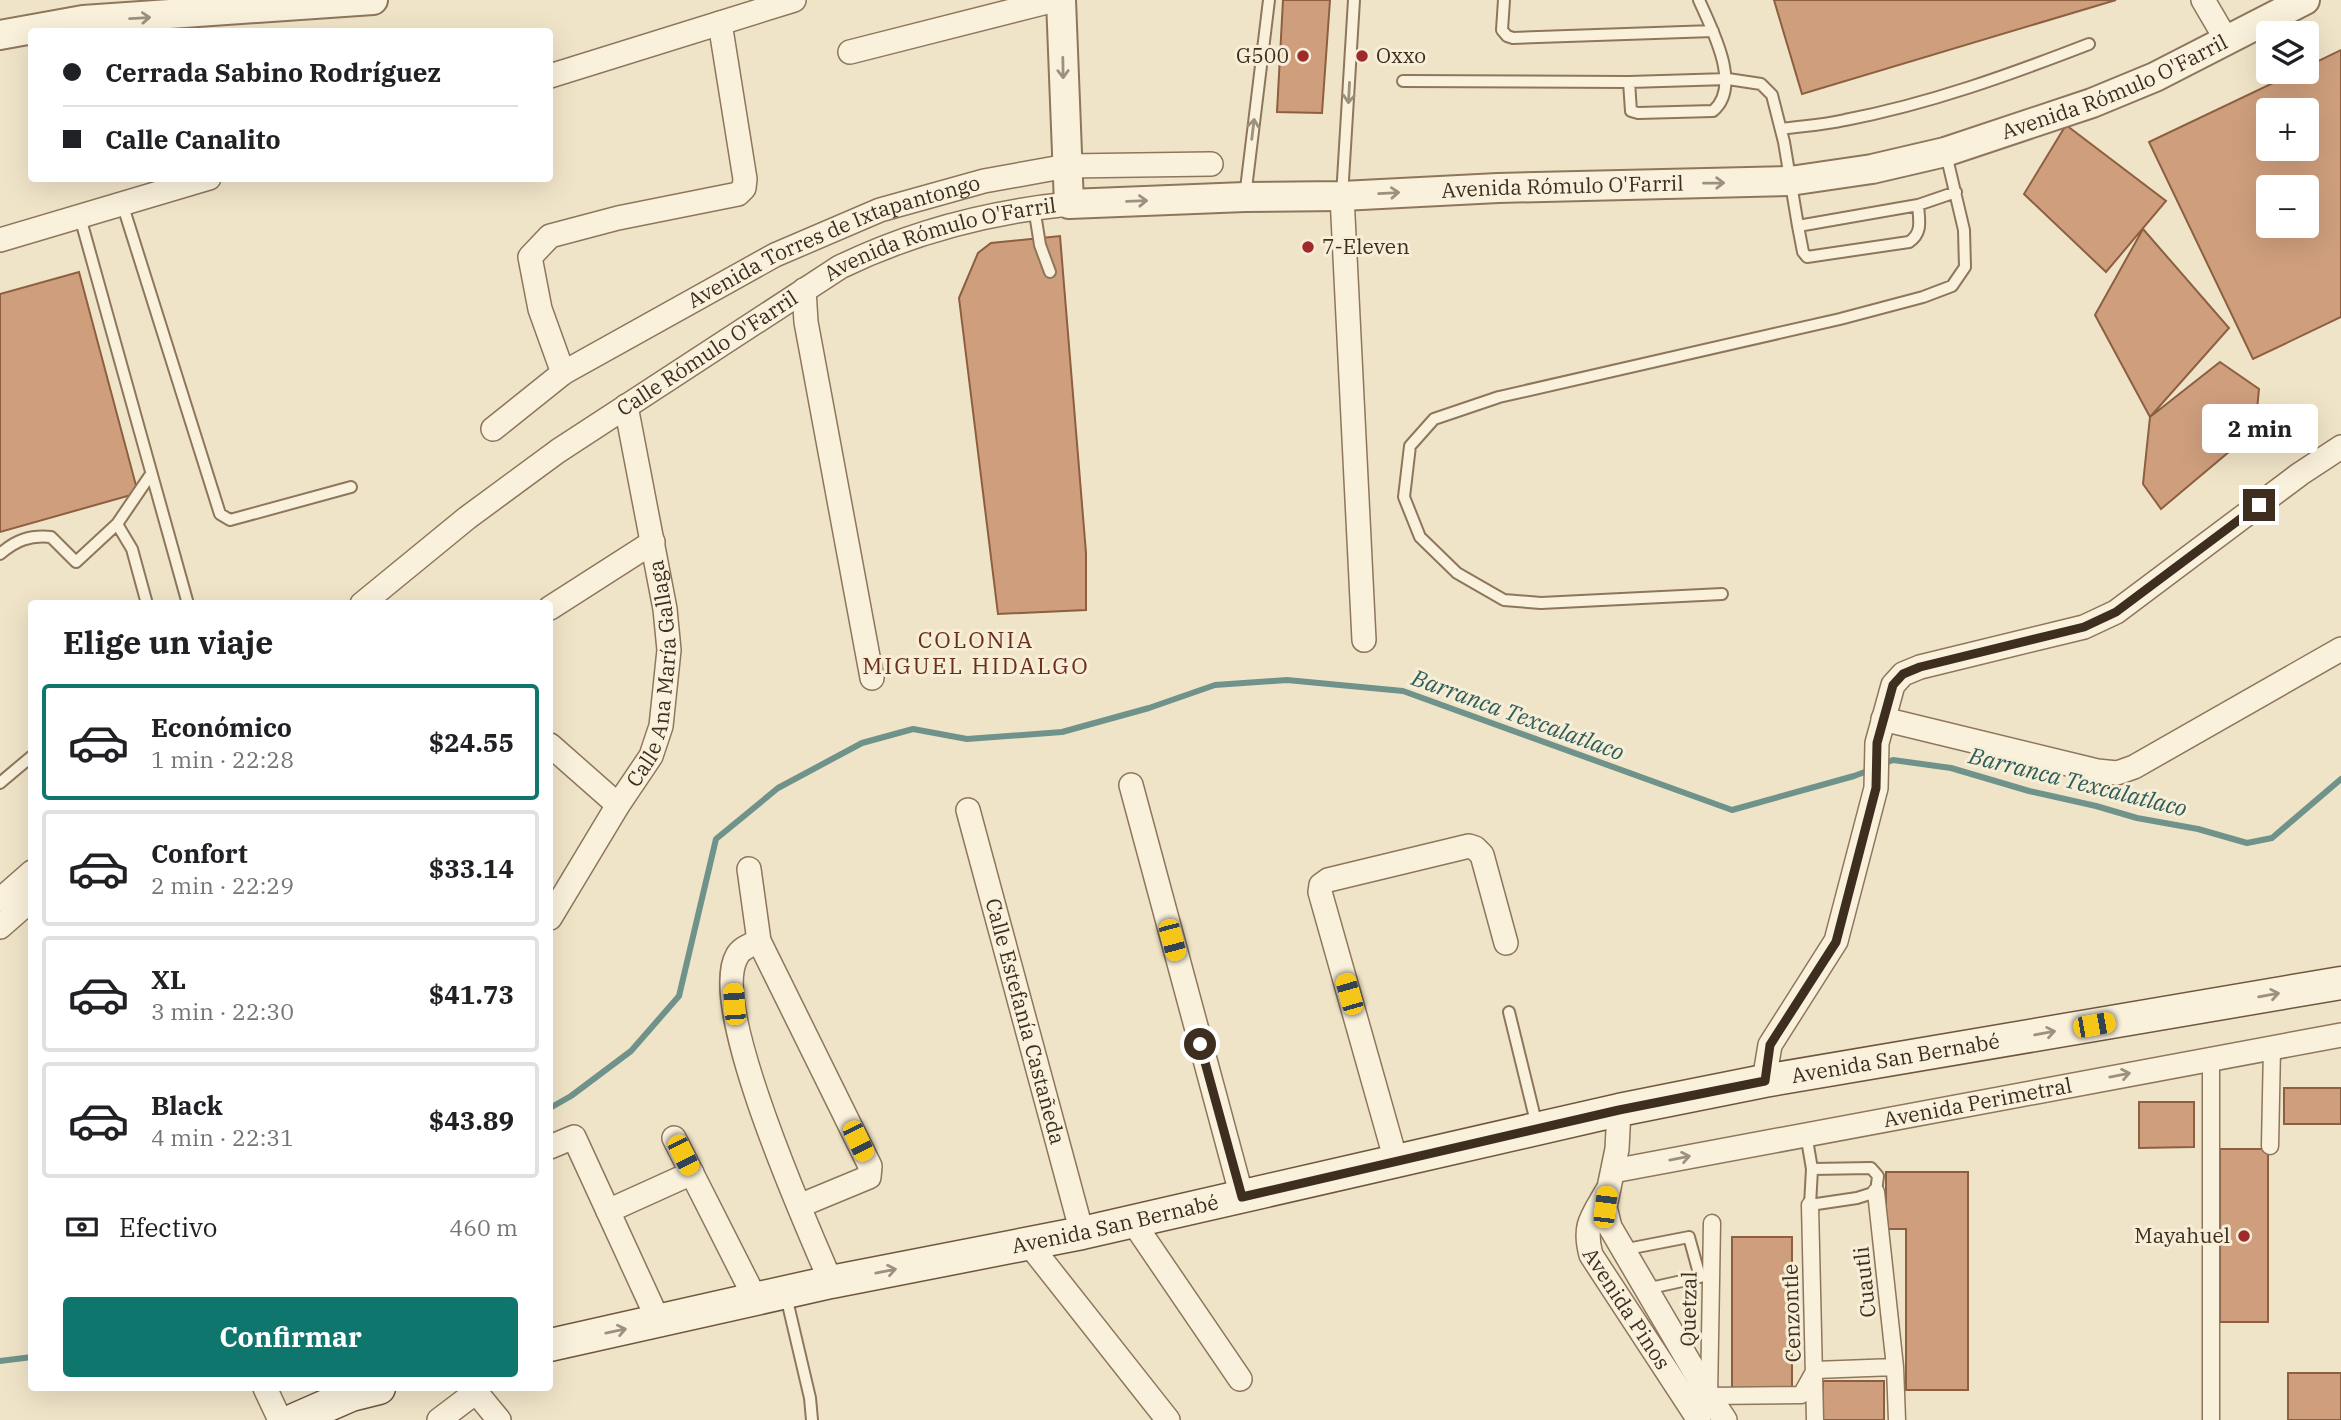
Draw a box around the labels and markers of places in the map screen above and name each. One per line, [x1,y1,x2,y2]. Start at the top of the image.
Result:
place label: G500 [1236,41,1289,69]
place label: Oxxo [1376,41,1426,69]
marker: G500 [1295,48,1311,64]
marker: Oxxo [1354,48,1370,64]
place label: 7-Eleven [1322,232,1410,260]
marker: 7-Eleven [1300,239,1316,255]
place label: Mayahuel [2134,1221,2230,1249]
marker: Mayahuel [2236,1228,2252,1244]

